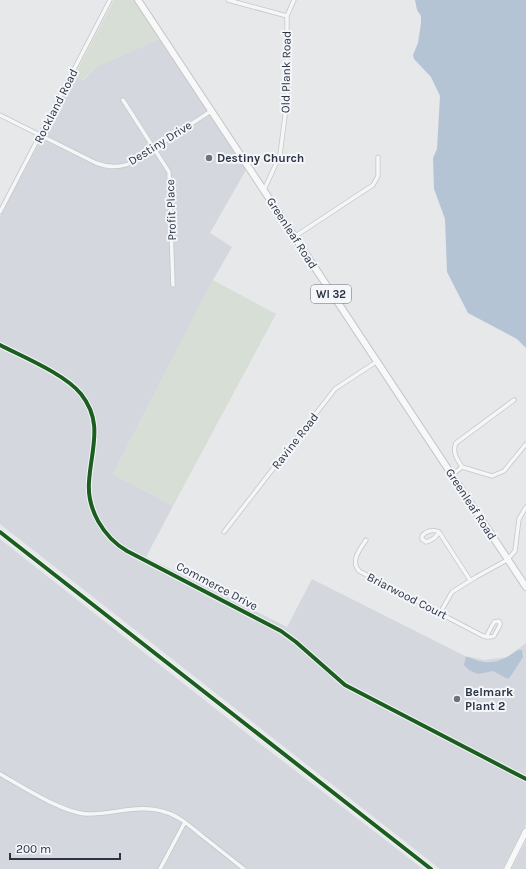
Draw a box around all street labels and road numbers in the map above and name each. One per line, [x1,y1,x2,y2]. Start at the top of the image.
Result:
street label: Old Plank Road [278,31,294,113]
street label: Rockland Road [31,66,81,146]
street label: Destiny Drive [126,118,194,168]
street label: Profit Place [163,179,179,241]
street label: Greenleaf Road [264,195,320,271]
road number: WI 32 [311,285,351,303]
street label: Ravine Road [269,410,321,472]
street label: Greenleaf Road [443,466,499,542]
street label: Commerce Drive [174,559,260,613]
street label: Briarwood Court [365,570,450,622]

